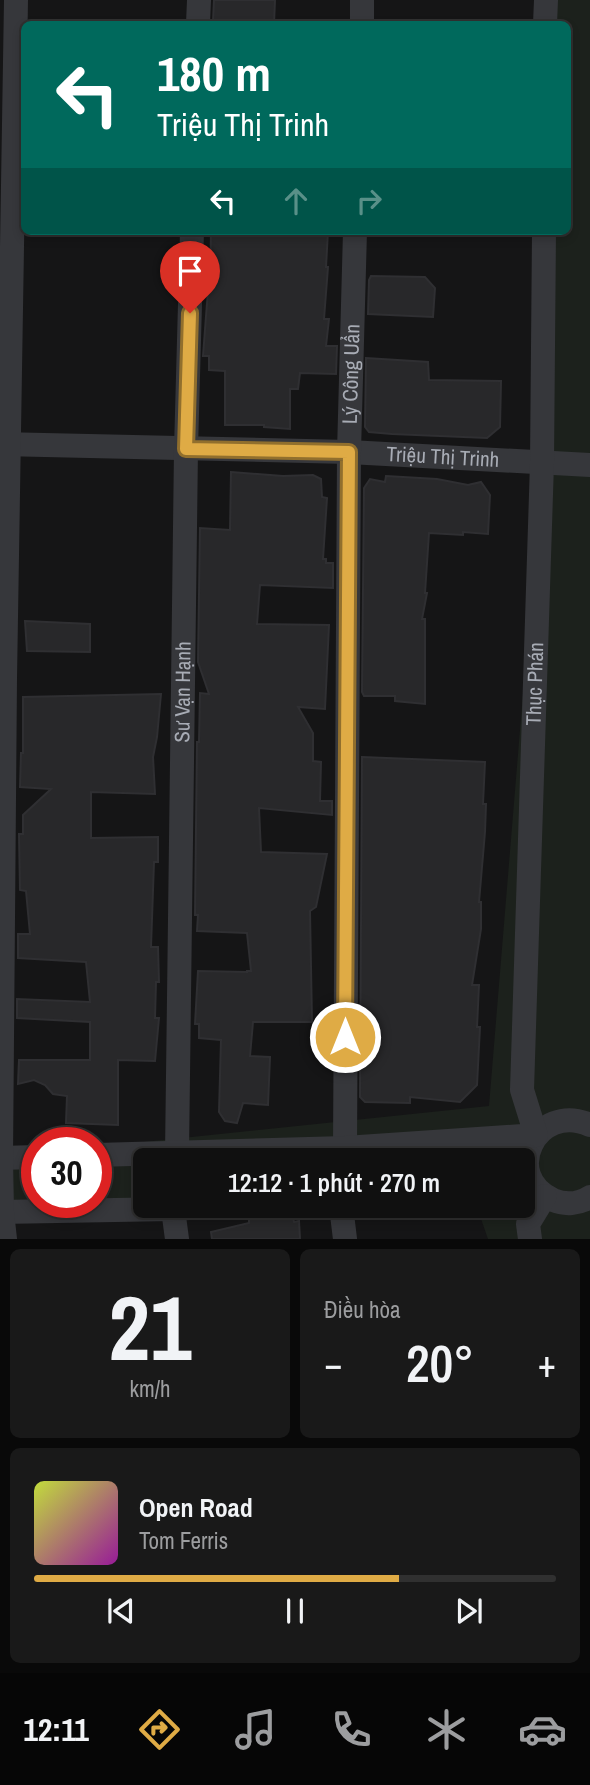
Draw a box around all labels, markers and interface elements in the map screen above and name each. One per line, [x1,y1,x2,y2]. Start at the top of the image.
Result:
text: 180 m [157,40,271,106]
icon: left [42,49,133,140]
text: Triệu Thị Trinh [157,103,329,146]
icon: left [204,182,242,220]
icon: ahead [277,182,315,220]
icon: right [350,182,388,220]
pin [160,241,220,313]
icon: arrive [171,252,209,290]
street label: Lý Công Uẩn [335,324,366,424]
street label: Triệu Thị Trinh [386,439,500,474]
street label: Sư Vạn Hạnh [167,641,198,743]
street label: Thục Phán [519,642,550,726]
position arrow [308,1000,382,1074]
speed limit sign: 30 [21,1127,112,1218]
text: 12:12 · 1 phút · 270 m [228,1165,440,1200]
text: 21 [109,1266,192,1388]
text: Điều hòa [324,1294,401,1325]
text: 20° [406,1328,474,1398]
text: − [324,1338,342,1389]
text: + [538,1338,556,1389]
text: km/h [130,1373,170,1404]
text: Open Road [139,1490,253,1525]
text: Tom Ferris [139,1525,228,1556]
icon: previous [102,1592,140,1630]
icon: pause [276,1592,314,1630]
icon: next [450,1592,488,1630]
icon: directions [135,1705,184,1754]
icon: music [231,1705,280,1754]
icon: phone [327,1705,376,1754]
icon: climate [422,1705,471,1754]
icon: car [518,1705,567,1754]
text: 12:11 [23,1708,89,1751]

